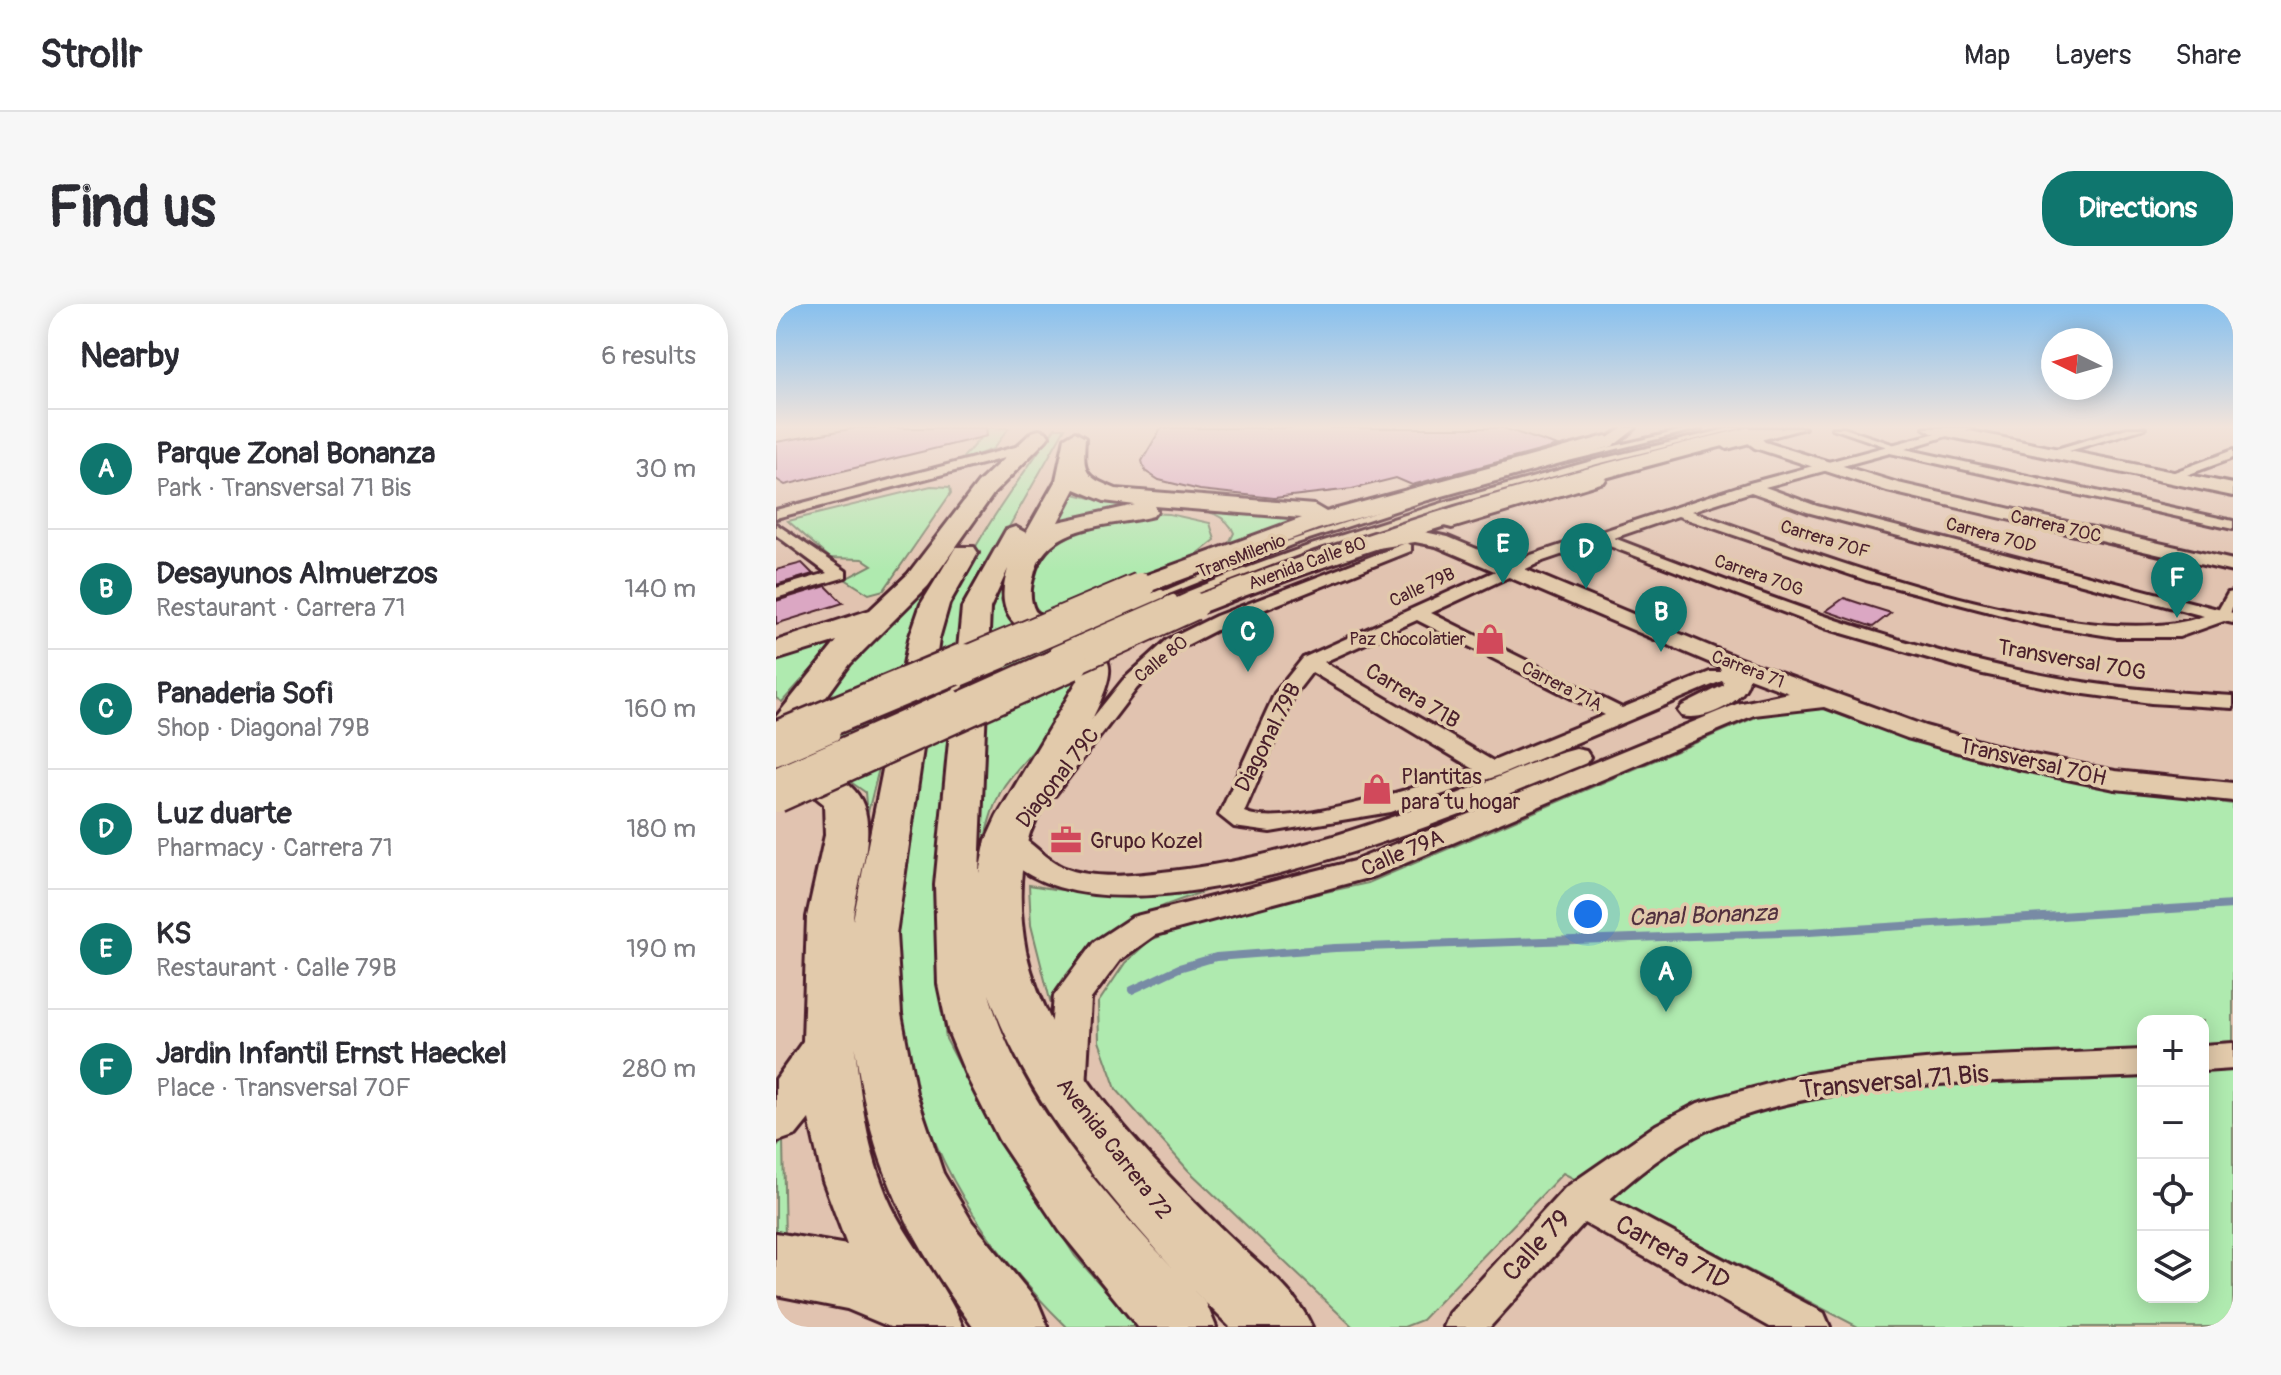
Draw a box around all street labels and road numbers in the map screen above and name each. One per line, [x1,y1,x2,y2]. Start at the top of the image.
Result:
street label: Carrera 70C [2008,505,2104,548]
street label: Carrera 70D [1943,512,2039,559]
street label: Carrera 70F [1777,515,1872,564]
street label: TransMilenio [1193,529,1289,584]
street label: Avenida Calle 80 [1245,531,1369,595]
street label: Carrera 70G [1711,549,1807,602]
street label: Calle 79B [1386,562,1459,613]
street label: Calle 80 [1130,631,1193,688]
street label: Transversal 70G [1995,633,2148,687]
street label: Carrera 71 [1708,645,1787,694]
street label: Carrera 71A [1517,656,1606,717]
street label: Carrera 71B [1360,657,1465,735]
street label: Diagonal 79B [1228,678,1307,797]
street label: Diagonal 79C [1010,722,1106,833]
street label: Transversal 70H [1957,731,2109,792]
street label: Calle 79A [1357,823,1448,883]
street label: Transversal 71 Bis [1798,1058,1990,1106]
street label: Avenida Carrera 72 [1050,1072,1178,1225]
street label: Calle 79 [1496,1203,1578,1288]
street label: Carrera 71D [1610,1208,1735,1297]

